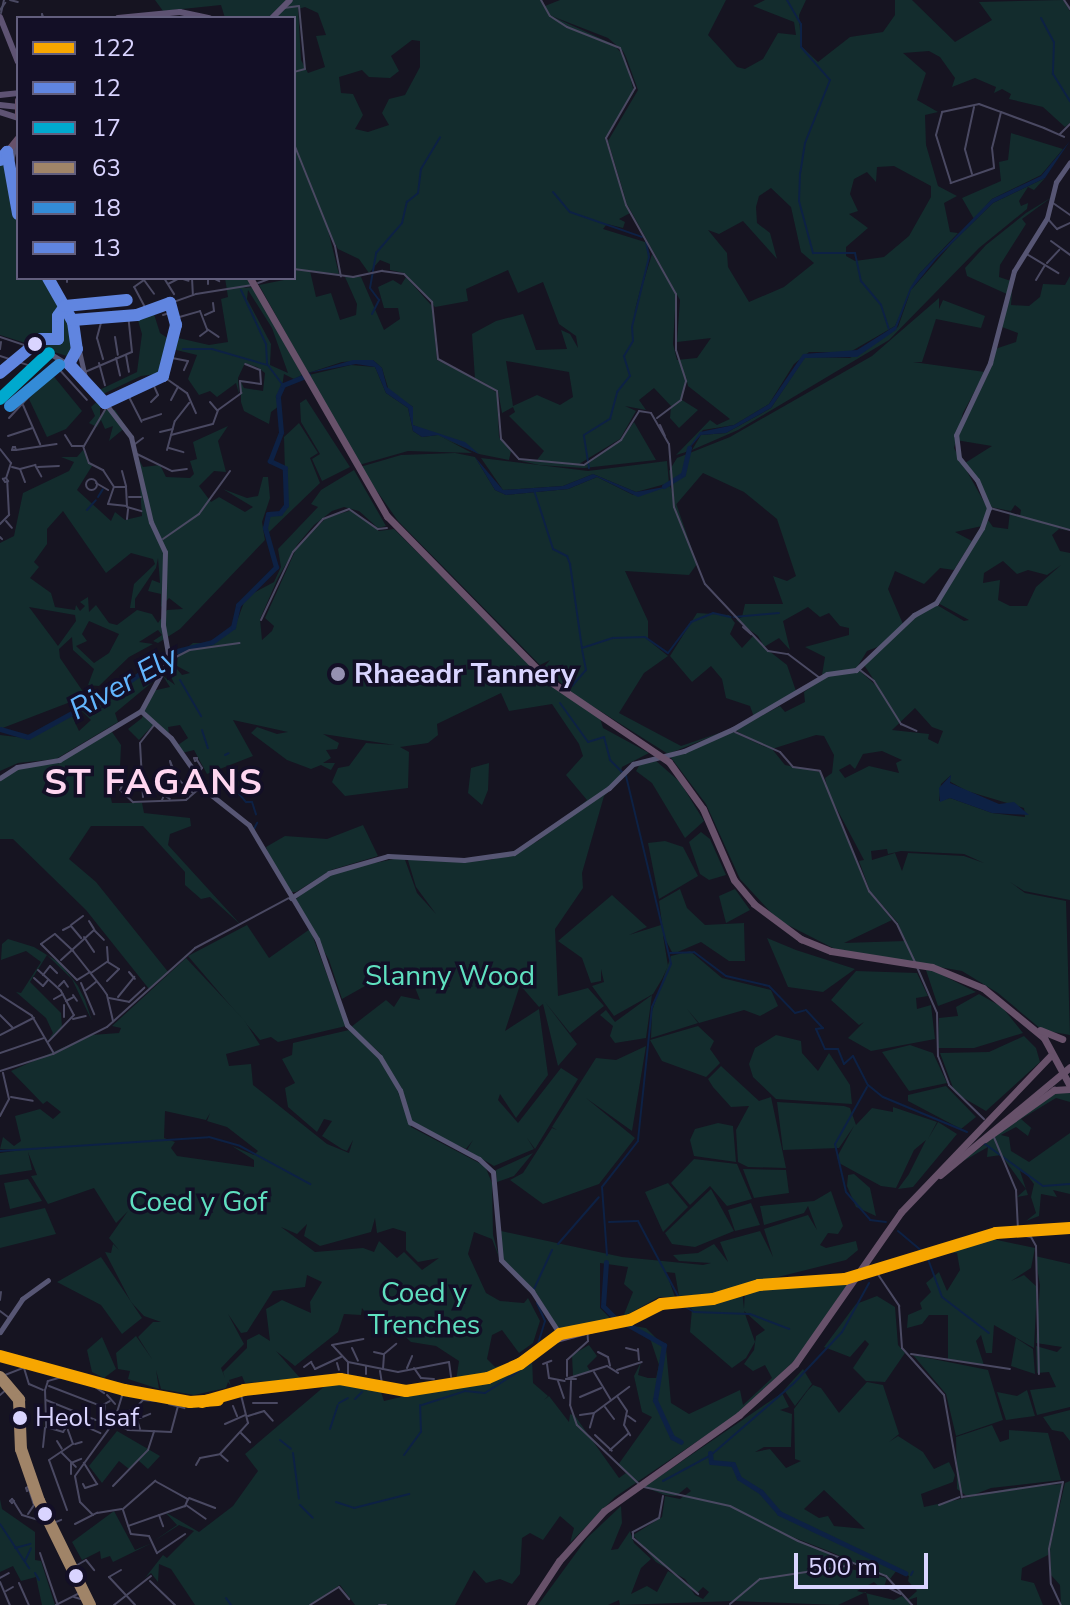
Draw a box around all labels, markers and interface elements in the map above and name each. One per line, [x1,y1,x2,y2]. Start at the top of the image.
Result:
legend [16,16,296,280]
text: 122 [92,32,135,64]
text: 12 [92,72,121,104]
text: 17 [92,112,121,144]
text: 63 [92,152,121,184]
text: 18 [92,192,121,224]
text: 13 [92,232,121,264]
unlabelled marker [27,336,43,352]
water label: River Ely [64,640,184,728]
place label: Rhaeadr Tannery [354,657,576,691]
marker: Rhaeadr Tannery [329,665,347,683]
district label: ST FAGANS [44,761,264,805]
park label: Slanny Wood [365,959,535,993]
park label: Coed y Gof [129,1185,267,1219]
park label: Coed y Trenches [368,1276,480,1342]
place label: Heol Isaf [35,1402,139,1434]
marker: Heol Isaf [12,1410,28,1426]
unlabelled marker [37,1506,53,1522]
scale bar [798,1537,932,1587]
text: 500 m [808,1551,878,1583]
unlabelled marker [68,1568,84,1584]

